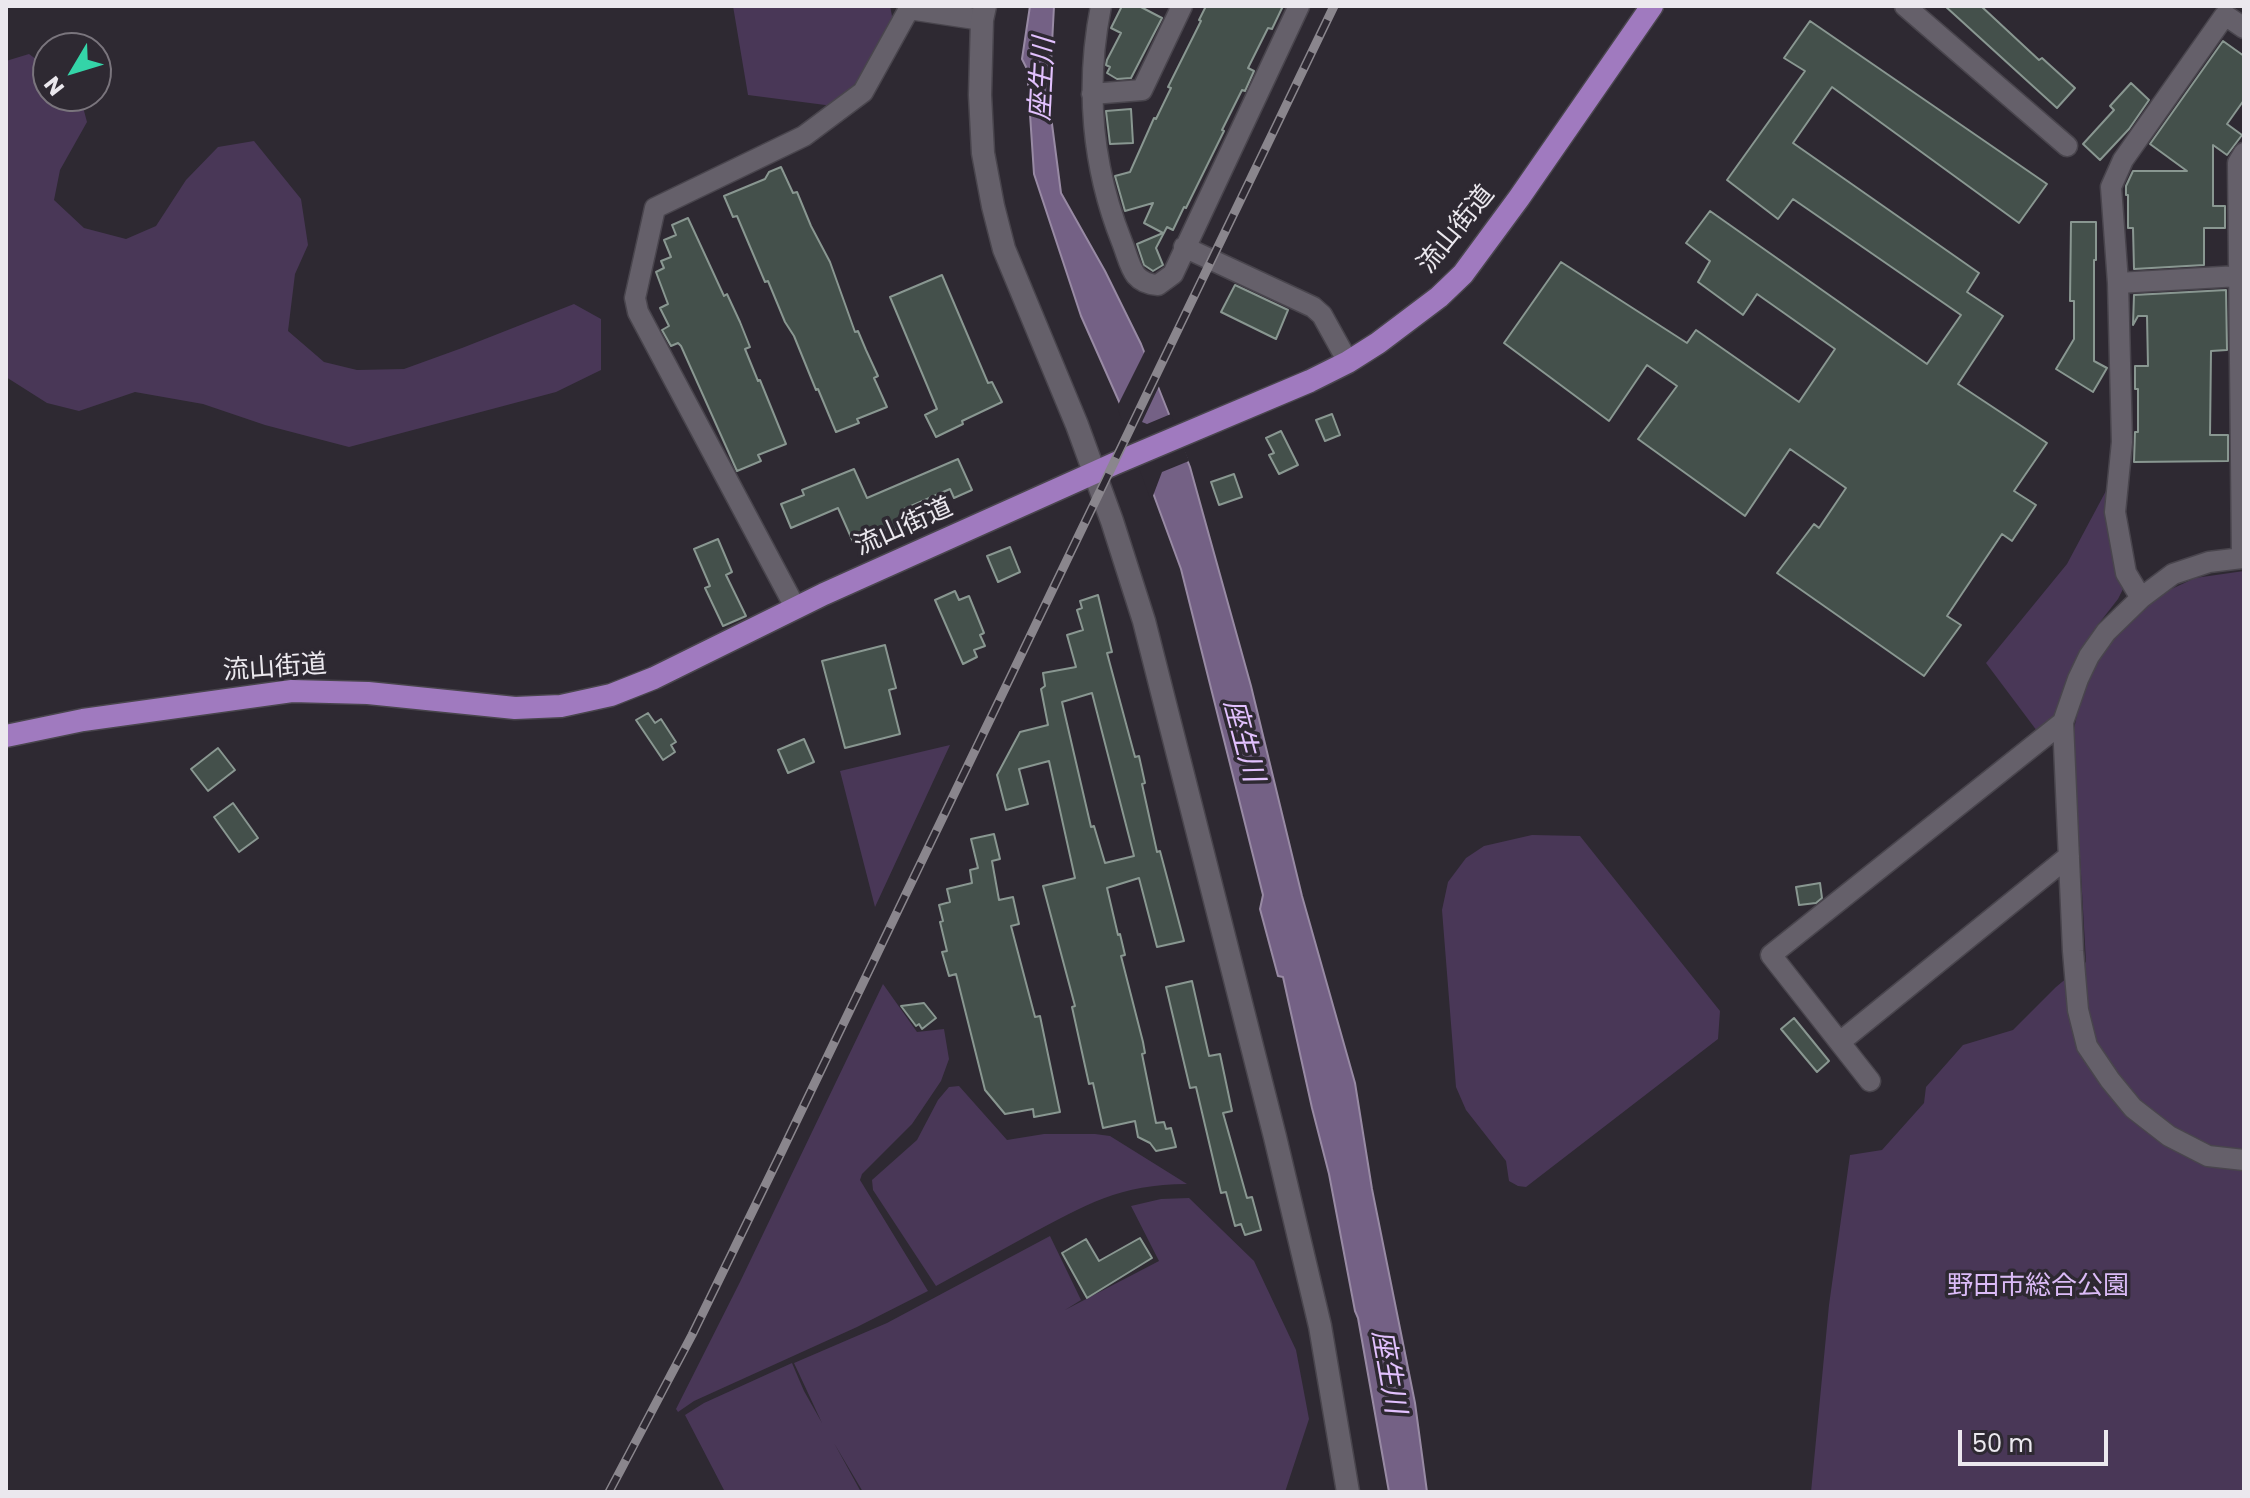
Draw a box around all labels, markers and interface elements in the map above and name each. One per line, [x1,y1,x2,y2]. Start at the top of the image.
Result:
north arrow [32,32,112,112]
water label: 座生川 [1025,36,1063,122]
text: N [37,70,72,102]
street label: 流山街道 [1412,180,1502,280]
street label: 流山街道 [850,493,958,563]
street label: 流山街道 [222,650,328,688]
water label: 座生川 [1215,696,1269,786]
park label: 野田市総合公園 [1947,1271,2129,1303]
water label: 座生川 [1363,1328,1411,1416]
scale bar [1962,1414,2112,1464]
text: 50 m [1972,1427,2033,1460]

